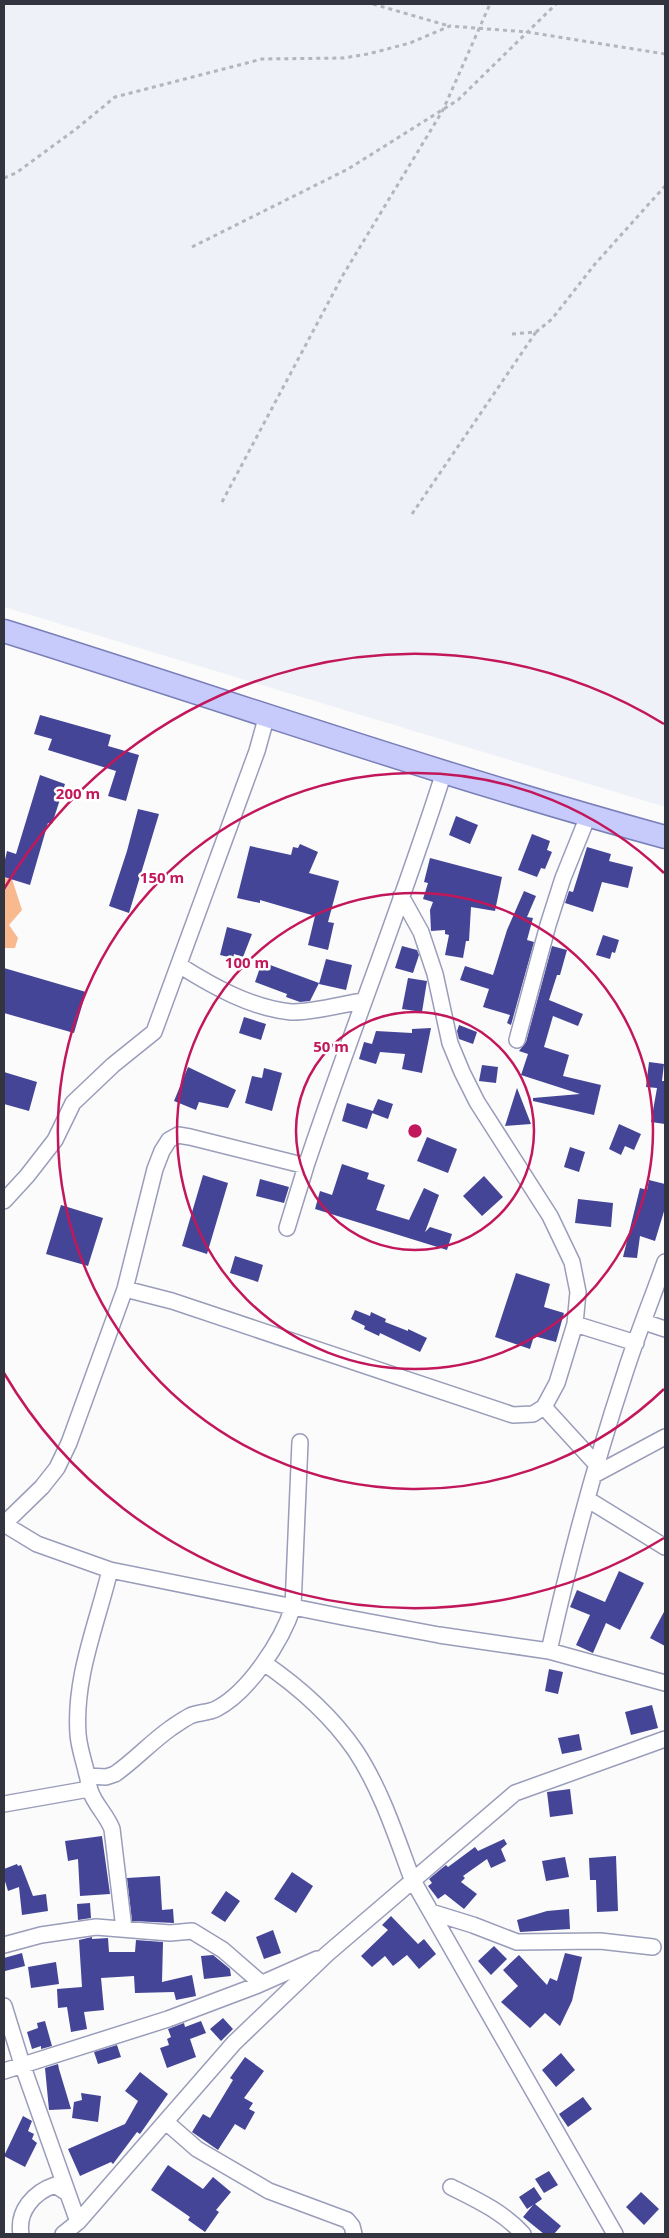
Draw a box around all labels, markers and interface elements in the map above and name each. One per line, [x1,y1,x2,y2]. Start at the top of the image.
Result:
text: 200 m [56,783,100,803]
text: 150 m [140,867,184,887]
text: 100 m [225,952,269,972]
text: 50 m [313,1036,349,1056]
centre of rings [406,1122,424,1140]

